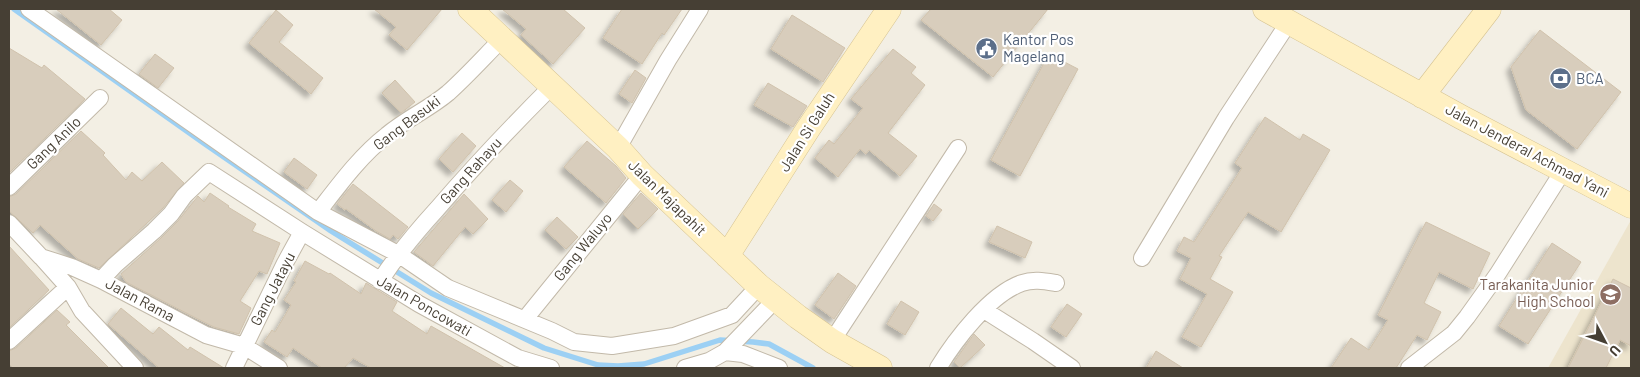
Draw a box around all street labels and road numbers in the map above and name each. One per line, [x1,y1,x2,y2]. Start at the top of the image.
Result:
street label: Jalan Si Galuh [775,88,838,175]
street label: Gang Basuki [369,91,444,153]
street label: Jalan Jenderal Achmad Yani [1443,99,1612,201]
street label: Gang Anilo [22,112,84,173]
street label: Gang Rahayu [436,133,505,207]
street label: Jalan Majapahit [625,156,710,239]
street label: Gang Waluyo [549,209,615,284]
street label: Gang Jatayu [246,249,298,328]
street label: Jalan Poncowati [374,271,475,340]
street label: Jalan Rama [103,273,178,325]

